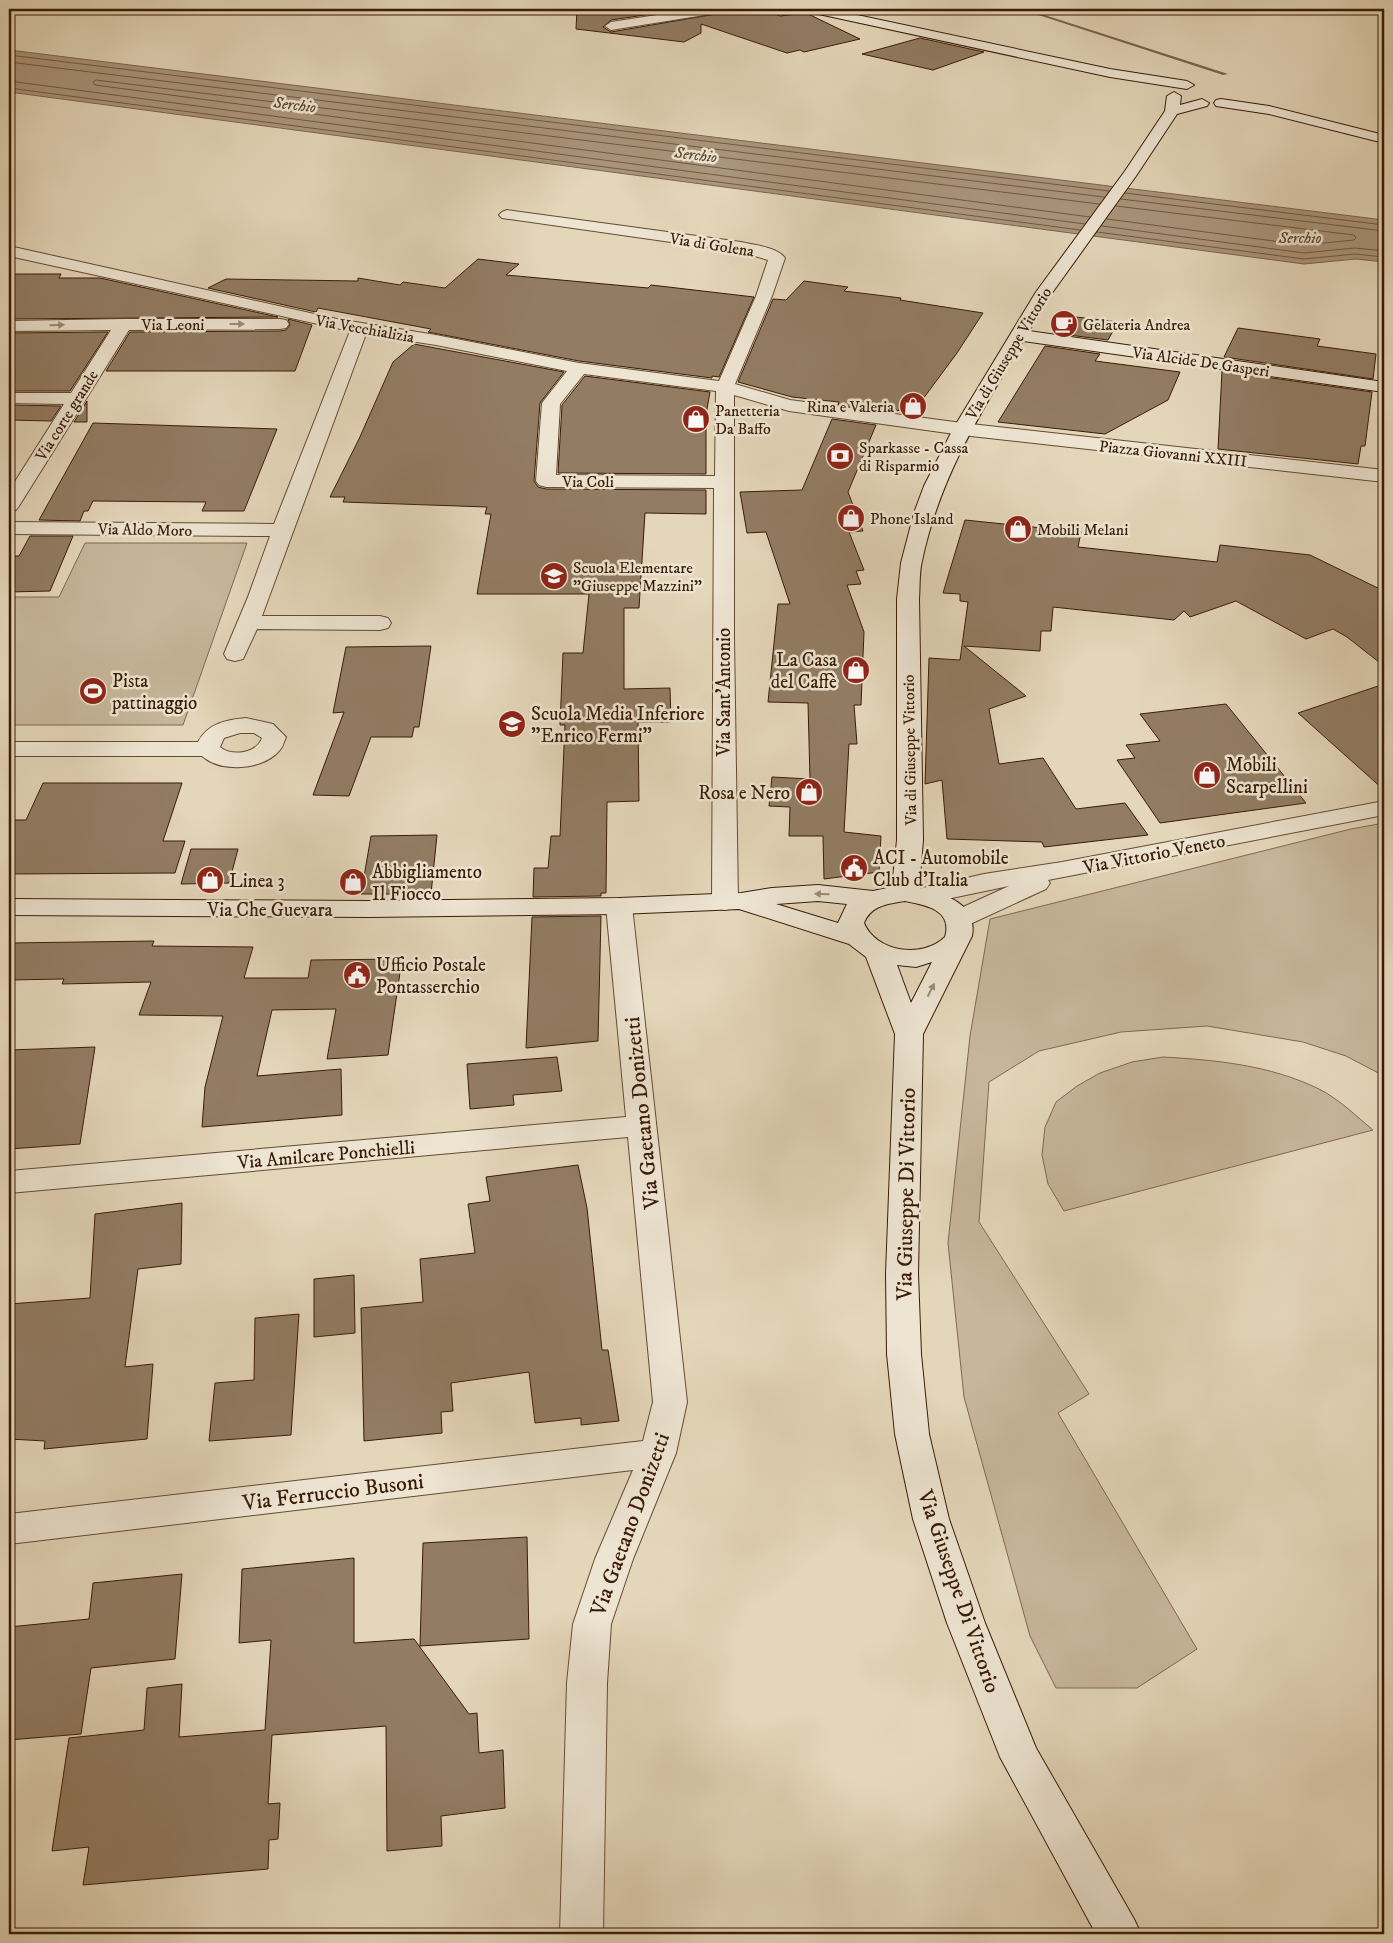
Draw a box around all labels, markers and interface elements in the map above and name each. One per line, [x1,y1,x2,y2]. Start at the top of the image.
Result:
water label: Serchio [271,92,317,118]
water label: Serchio [672,142,718,168]
street label: Via di Golena [667,228,756,262]
water label: Serchio [1278,228,1321,248]
street label: Via di Giuseppe Vittorio [961,284,1056,424]
cafe icon: Gelateria Andrea [1049,309,1079,339]
street label: Via Vecchializia [313,310,416,348]
street label: Via Leoni [141,315,204,335]
place label: Gelateria Andrea [1083,315,1191,335]
one-way arrow [230,320,246,328]
one-way arrow [50,321,66,329]
street label: Via Alcide De Gasperi [1130,342,1271,382]
street label: Via corte grande [30,366,103,466]
shop icon: Rina e Valeria [898,391,928,421]
place label: Rina e Valeria [806,397,894,417]
place label: Panetteria Da Baffo [715,401,780,439]
shop icon: Panetteria Da Baffo [681,404,711,434]
street label: Piazza Giovanni XXIII [1098,436,1248,472]
place label: Sparkasse - Cassa di Risparmio [859,438,969,476]
bank icon: Sparkasse - Cassa di Risparmio [825,441,855,471]
street label: Via Coli [561,472,614,492]
shop icon: Phone Island [836,503,866,533]
place label: Phone Island [870,509,954,529]
shop icon: Mobili Melani [1003,514,1033,544]
street label: Via Aldo Moro [97,519,193,541]
place label: Mobili Melani [1037,520,1128,540]
place label: Scuola Elementare "Giuseppe Mazzini" [573,558,702,596]
school or university icon: Scuola Elementare "Giuseppe Mazzini" [539,561,569,591]
street label: Via Sant'Antonio [713,628,736,757]
place label: La Casa del Caffè [771,649,837,694]
shop icon: La Casa del Caffè [841,655,871,685]
place label: Pista pattinaggio [111,670,197,715]
street label: Via di Giuseppe Vittorio [899,674,921,827]
sports icon: Pista pattinaggio [78,676,108,706]
place label: Scuola Media Inferiore "Enrico Fermi" [531,703,705,748]
school or university icon: Scuola Media Inferiore "Enrico Fermi" [497,709,527,739]
place label: Mobili Scarpellini [1226,754,1308,799]
shop icon: Mobili Scarpellini [1192,760,1222,790]
shop icon: Rosa e Nero [794,777,824,807]
place label: Rosa e Nero [698,782,790,805]
street label: Via Vittorio Veneto [1080,829,1227,880]
place label: ACI - Automobile Club d'Italia [873,847,1009,892]
public building icon: ACI - Automobile Club d'Italia [839,853,869,883]
place label: Abbigliamento Il Fiocco [372,861,482,906]
shop icon: Linea 3 [195,865,225,895]
shop icon: Abbigliamento Il Fiocco [338,867,368,897]
place label: Linea 3 [229,870,285,893]
one-way arrow [814,889,830,897]
street label: Via Che Guevara [206,899,333,922]
place label: Ufficio Postale Pontasserchio [376,954,486,999]
public building icon: Ufficio Postale Pontasserchio [342,960,372,990]
one-way arrow [927,983,935,997]
street label: Via Gaetano Donizetti [619,1015,666,1211]
street label: Via Giuseppe Di Vittorio [891,1087,922,1302]
street label: Via Amilcare Ponchielli [235,1136,416,1175]
street label: Via Gaetano Donizetti [584,1429,676,1621]
street label: Via Ferruccio Busoni [240,1468,425,1517]
street label: Via Giuseppe Di Vittorio [911,1486,1006,1697]

